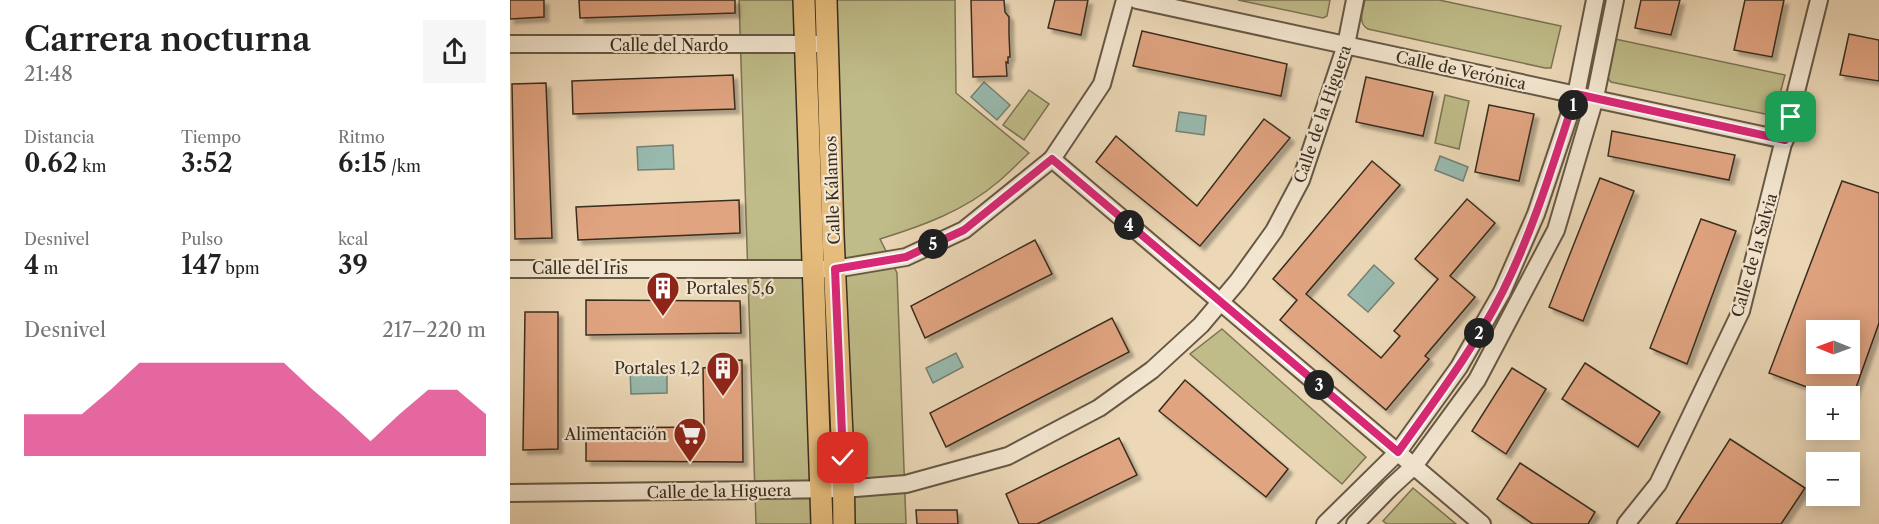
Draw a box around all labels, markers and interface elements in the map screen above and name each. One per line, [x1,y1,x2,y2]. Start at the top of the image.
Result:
text: Carrera nocturna [24,19,311,60]
button: share [423,20,486,83]
street label: Calle del Nardo [610,35,728,55]
street label: Calle de la Higuera [1289,42,1355,186]
street label: Calle de Verónica [1394,46,1529,94]
text: 21:48 [24,62,73,86]
pin: 1 [1558,90,1588,120]
pin [1765,91,1816,142]
text: 1 [1569,95,1577,115]
icon: arrive [1774,100,1807,133]
text: Distancia [24,127,95,147]
text: Tiempo [181,127,241,147]
text: Ritmo [338,127,385,147]
street label: Calle Kálamos [820,135,844,245]
text: 0.62 [24,147,78,179]
text: 3:52 [181,147,233,179]
text: 6:15 [338,147,387,179]
text: km [78,156,106,176]
text: /km [387,156,421,176]
street label: Calle de la Salvia [1727,190,1781,319]
pin: 4 [1114,210,1144,240]
text: 4 [1124,215,1134,235]
text: Desnivel [24,229,90,249]
text: Pulso [181,229,223,249]
text: kcal [338,229,368,249]
pin: 5 [918,229,948,259]
text: 5 [929,234,937,254]
text: 4 [24,249,39,281]
text: 147 [181,249,221,281]
text: 39 [338,249,368,281]
text: m [39,258,58,278]
text: bpm [221,258,260,278]
street label: Calle del Iris [532,258,628,278]
building icon: Portales 5,6 [645,270,681,317]
place label: Portales 5,6 [686,278,774,298]
text: Desnivel [24,318,106,342]
text: 217–220 m [382,318,486,342]
pin: 2 [1464,318,1494,348]
north arrow [1806,320,1860,374]
map controls [1806,320,1860,506]
text: 2 [1474,323,1484,343]
building icon: Portales 1,2 [705,350,741,397]
place label: Portales 1,2 [614,358,700,378]
pin: 3 [1304,370,1334,400]
text: 3 [1314,375,1324,395]
button: + [1806,386,1860,440]
supermarket icon: Alimentación [672,416,708,463]
place label: Alimentación [563,424,667,444]
pin [817,432,868,483]
icon: check [826,441,859,474]
button: − [1806,452,1860,506]
street label: Calle de la Higuera [647,480,792,502]

